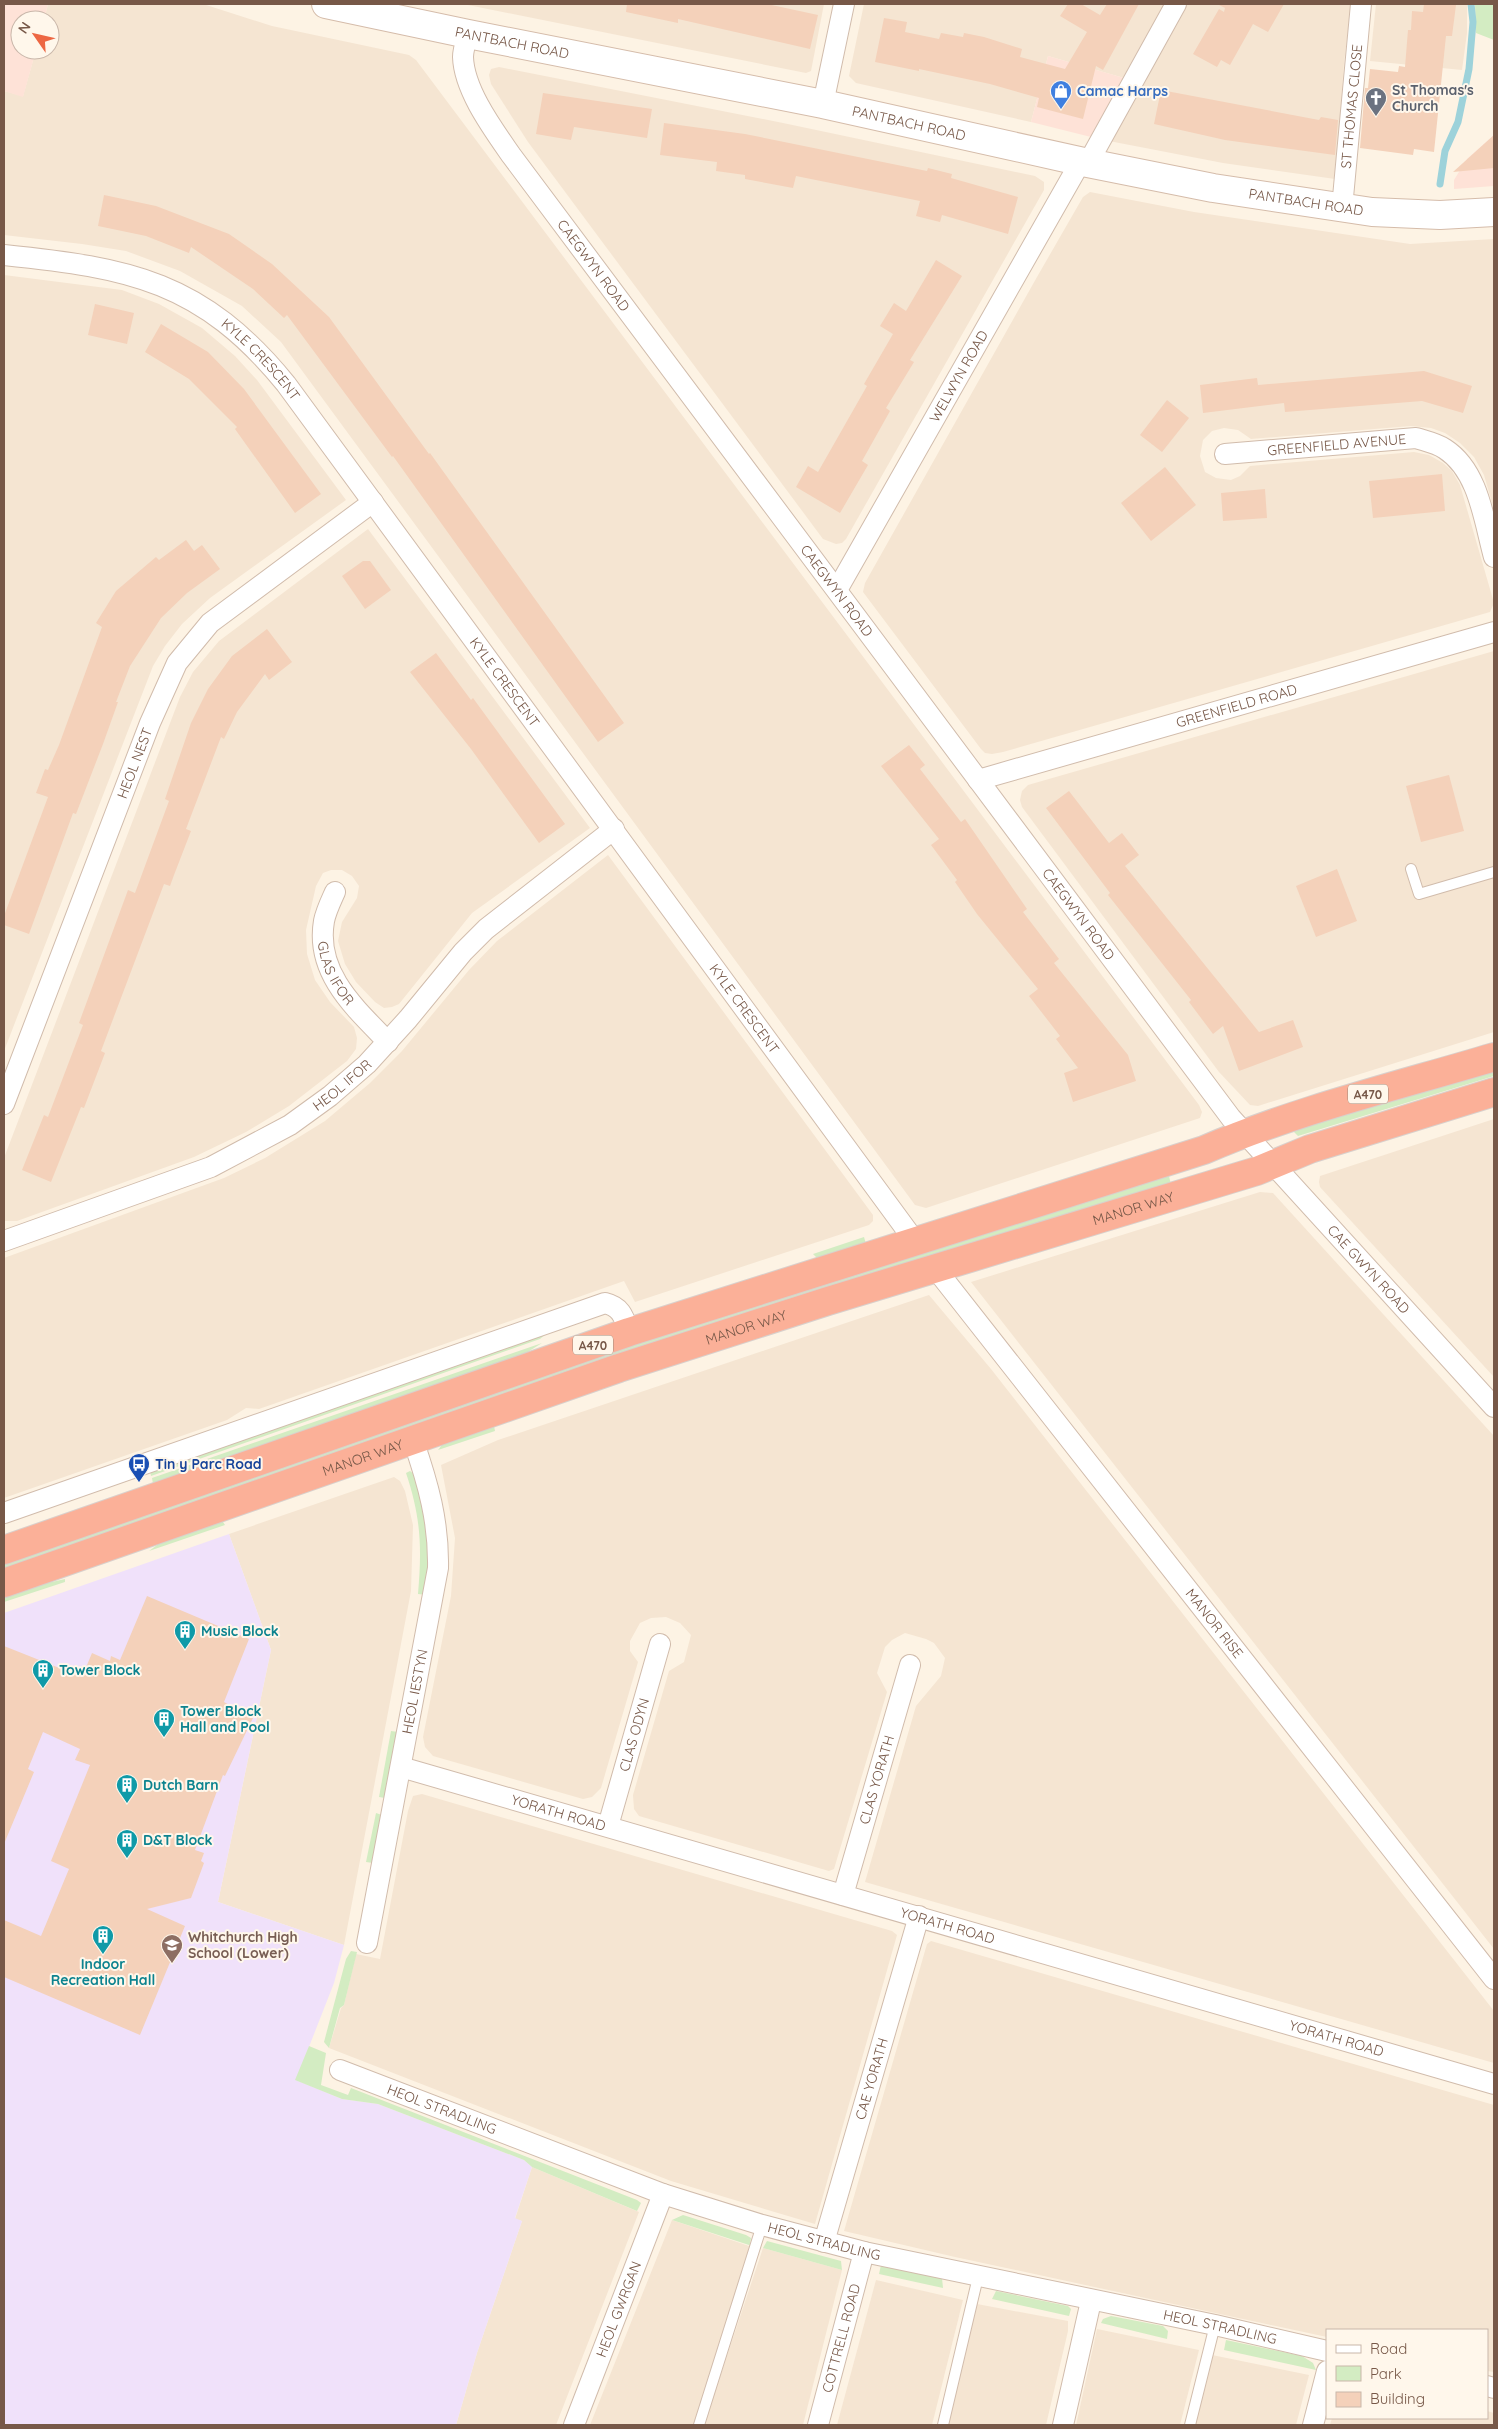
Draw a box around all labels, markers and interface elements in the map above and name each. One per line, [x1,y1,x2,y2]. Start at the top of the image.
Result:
north arrow [10,10,60,60]
text: N [14,18,35,37]
street label: PANTBACH ROAD [453,23,571,63]
street label: ST THOMAS CLOSE [1337,43,1366,169]
shop icon: Camac Harps [1049,79,1073,110]
place label: St Thomas's Church [1392,81,1474,115]
place label: Camac Harps [1077,82,1168,100]
church icon: St Thomas's Church [1364,86,1388,117]
street label: PANTBACH ROAD [850,102,967,144]
street label: PANTBACH ROAD [1247,185,1365,220]
street label: CAEGWYN ROAD [553,216,634,315]
street label: KYLE CRESCENT [218,314,304,404]
street label: WELWYN ROAD [925,327,992,425]
street label: GREENFIELD AVENUE [1267,430,1407,459]
street label: CAEGWYN ROAD [796,541,877,640]
street label: KYLE CRESCENT [466,634,544,731]
street label: GREENFIELD ROAD [1174,680,1299,732]
street label: HEOL NEST [113,725,156,801]
street label: CAEGWYN ROAD [1038,865,1119,964]
street label: GLAS IFOR [314,940,358,1009]
street label: KYLE CRESCENT [705,960,783,1057]
street label: HEOL IFOR [309,1055,375,1115]
road number: A470 [1348,1084,1388,1104]
street label: MANOR WAY [1090,1188,1176,1229]
street label: CAE GWYN ROAD [1324,1221,1414,1317]
street label: MANOR WAY [703,1306,789,1349]
road number: A470 [573,1336,613,1354]
street label: MANOR WAY [320,1435,406,1480]
bus stop icon: Tin y Parc Road [127,1452,151,1483]
place label: Tin y Parc Road [155,1455,261,1473]
street label: MANOR RISE [1181,1585,1247,1662]
building icon: Music Block [173,1619,197,1650]
place label: Music Block [201,1622,279,1640]
street label: HEOL IESTYN [398,1648,431,1735]
building icon: Tower Block [31,1658,55,1689]
place label: Tower Block [59,1661,141,1679]
street label: CLAS ODYN [615,1696,653,1774]
place label: Tower Block Hall and Pool [180,1702,270,1736]
building icon: Tower Block Hall and Pool [152,1707,176,1738]
street label: CLAS YORATH [855,1733,898,1826]
building icon: Dutch Barn [115,1773,139,1804]
place label: Dutch Barn [143,1776,219,1794]
street label: YORATH ROAD [509,1790,608,1835]
building icon: D&T Block [115,1828,139,1859]
place label: D&T Block [143,1831,212,1849]
street label: YORATH ROAD [898,1903,997,1948]
building icon: Indoor Recreation Hall [91,1924,115,1955]
place label: Whitchurch High School (Lower) [188,1928,298,1962]
school or university icon: Whitchurch High School (Lower) [160,1933,184,1964]
place label: Indoor Recreation Hall [51,1955,155,1989]
street label: YORATH ROAD [1287,2016,1386,2061]
street label: CAE YORATH [851,2036,892,2122]
street label: HEOL STRADLING [384,2080,499,2138]
street label: HEOL STRADLING [766,2218,882,2264]
street label: HEOL GWRGAN [592,2259,645,2360]
street label: COTTRELL ROAD [818,2282,864,2394]
street label: HEOL STRADLING [1162,2305,1279,2348]
legend [1326,2329,1488,2419]
text: Road [1370,2339,1407,2358]
text: Park [1370,2364,1402,2383]
text: Building [1370,2389,1425,2408]

